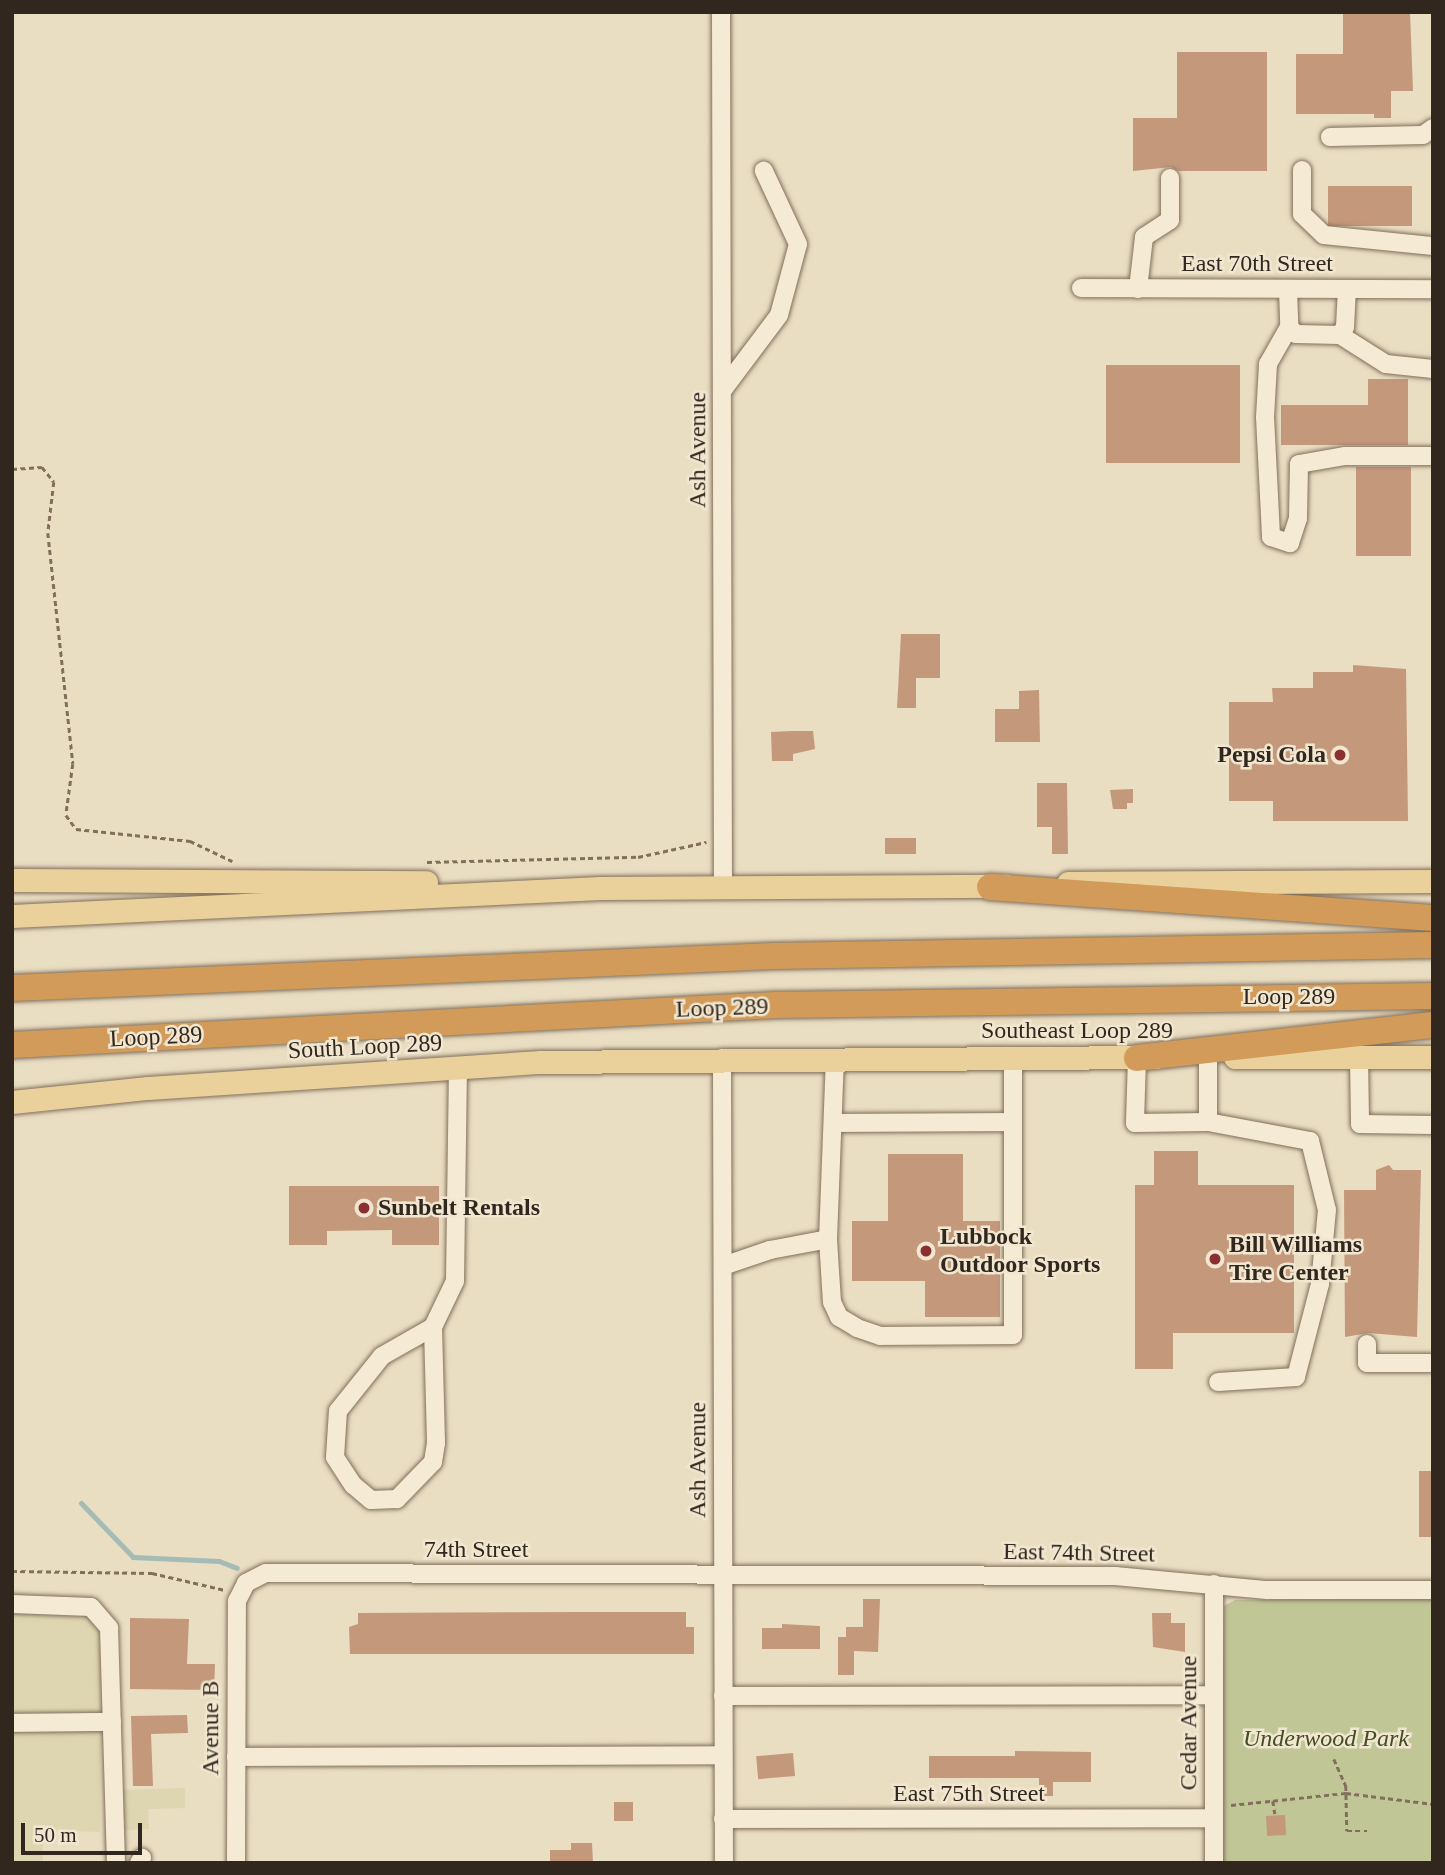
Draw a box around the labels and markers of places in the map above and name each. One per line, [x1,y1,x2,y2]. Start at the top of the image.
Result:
place label: Pepsi Cola [1217,741,1326,769]
marker: Pepsi Cola [1332,747,1348,763]
place label: Sunbelt Rentals [378,1194,540,1222]
marker: Sunbelt Rentals [356,1200,372,1216]
place label: Lubbock Outdoor Sports [940,1223,1101,1279]
place label: Bill Williams Tire Center [1229,1231,1363,1287]
marker: Lubbock Outdoor Sports [918,1243,934,1259]
marker: Bill Williams Tire Center [1207,1251,1223,1267]

